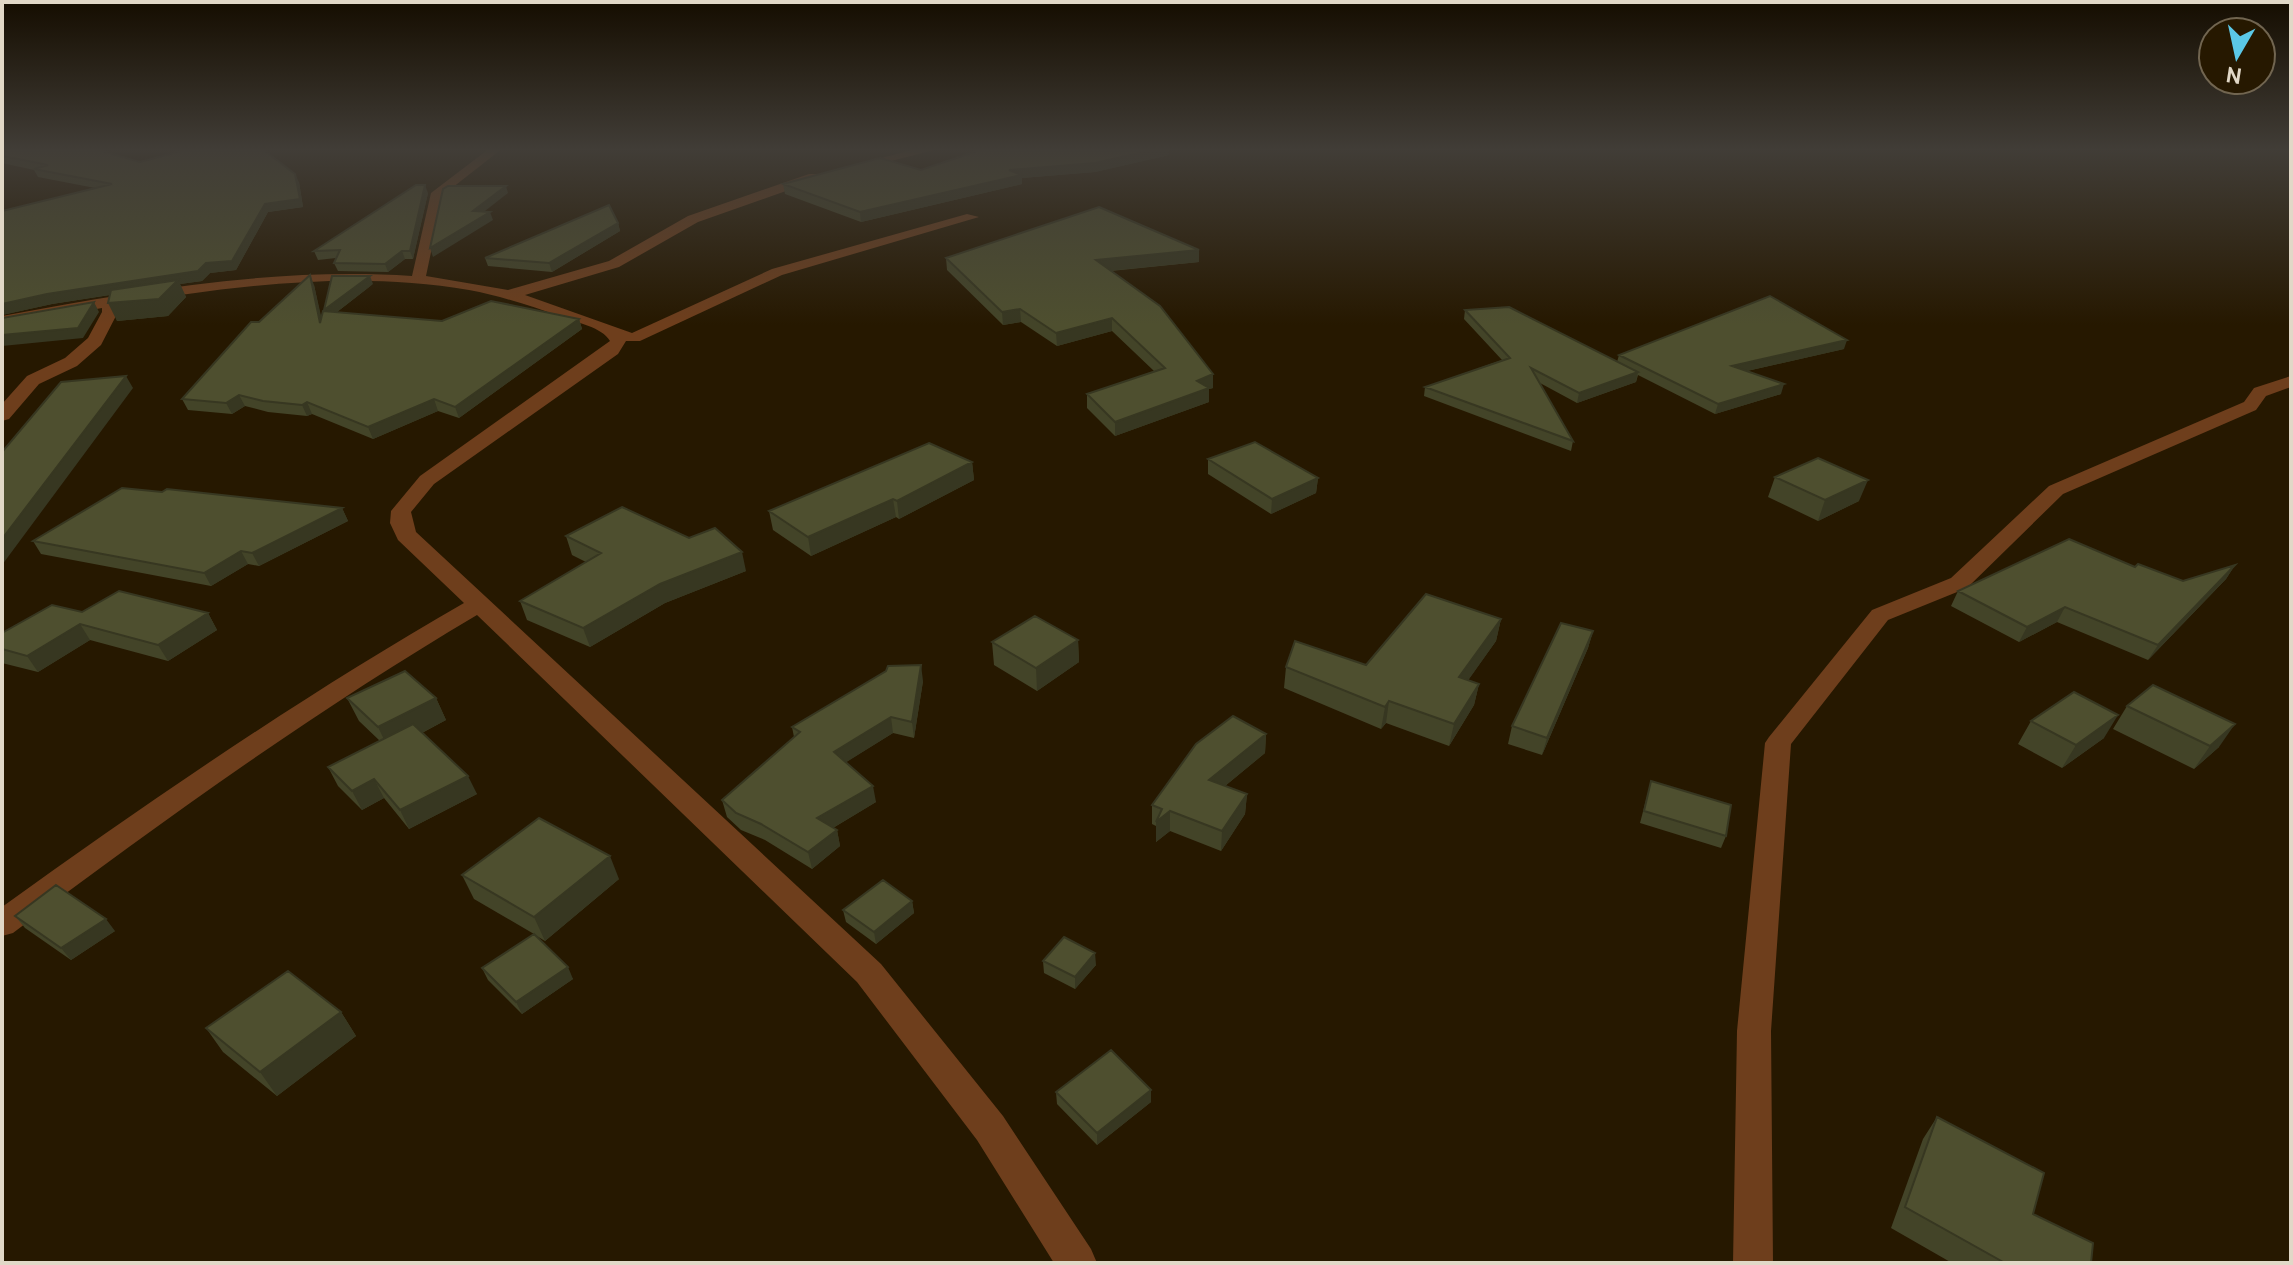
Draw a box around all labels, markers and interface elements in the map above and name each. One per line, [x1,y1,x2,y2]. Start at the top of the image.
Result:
north arrow [2197,16,2277,96]
text: N [2224,61,2244,90]

